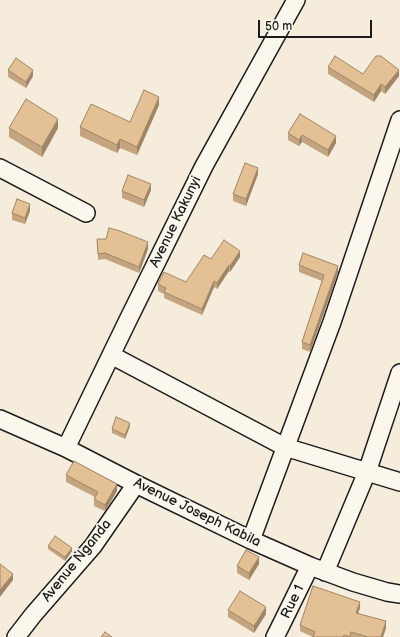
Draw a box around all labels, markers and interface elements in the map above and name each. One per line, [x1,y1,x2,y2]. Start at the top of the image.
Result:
scale bar [260,12,374,38]
text: 50 m [265,19,292,34]
street label: Avenue Kakunyi [147,174,205,270]
street label: Avenue Joseph Kabila [131,475,263,551]
street label: Avenue Nganda [39,516,115,606]
street label: Rue 1 [278,582,308,622]

